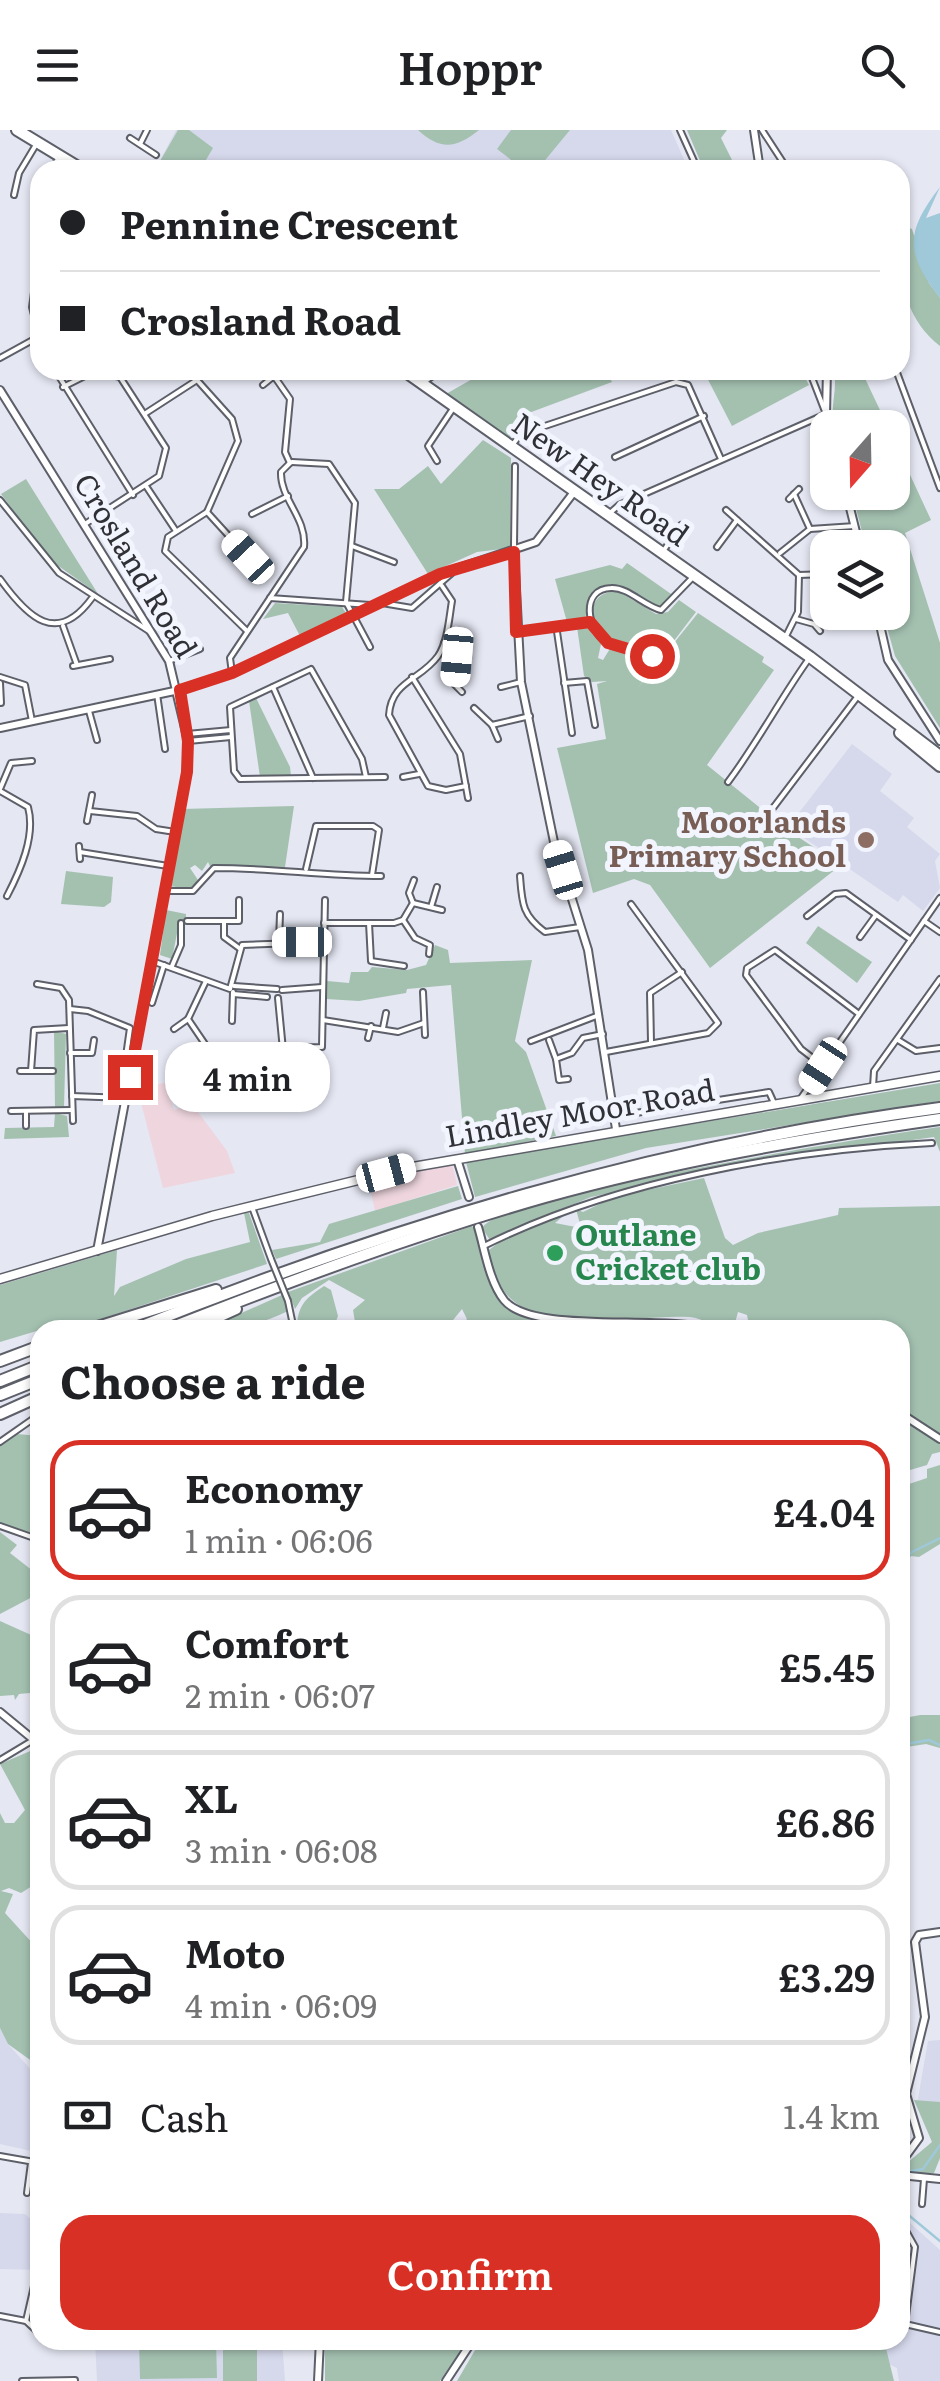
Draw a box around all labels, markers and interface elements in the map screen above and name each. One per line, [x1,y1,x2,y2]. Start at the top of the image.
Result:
text: Hoppr [398,32,542,99]
icon: menu [30,38,85,93]
icon: search [855,38,910,93]
text: Pennine Crescent [120,194,458,251]
text: Crosland Road [120,290,401,347]
street label: New Hey Road [504,400,699,555]
north arrow [810,410,910,510]
map controls [810,410,910,630]
street label: Crosland Road [65,464,210,665]
car [217,525,279,589]
button: layers [810,530,910,630]
car [439,626,475,688]
route start [630,634,675,679]
place label: Moorlands Primary School [608,798,846,876]
marker: Moorlands Primary School [855,829,877,851]
car [540,837,586,903]
car [272,927,332,957]
car [794,1033,852,1099]
callout: 4 min [165,1042,330,1112]
text: 4 min [203,1053,292,1101]
route end [108,1055,153,1100]
street label: Lindley Moor Road [441,1066,718,1156]
car [353,1151,419,1195]
place label: Outlane Cricket club [575,1211,761,1289]
marker: Outlane Cricket club [544,1242,566,1264]
text: Choose a ride [60,1346,366,1413]
text: Economy [185,1458,363,1515]
icon: car [65,1465,155,1555]
text: £4.04 [773,1482,875,1539]
text: 1 min · 06:06 [185,1515,373,1563]
text: Comfort [185,1613,349,1670]
icon: car [65,1620,155,1710]
text: £5.45 [779,1637,875,1694]
text: 2 min · 06:07 [185,1670,375,1718]
text: XL [185,1768,238,1825]
icon: car [65,1775,155,1865]
text: £6.86 [776,1792,875,1849]
text: 3 min · 06:08 [185,1825,378,1873]
text: Moto [185,1923,285,1980]
icon: car [65,1930,155,2020]
text: £3.29 [778,1947,875,2004]
text: 4 min · 06:09 [185,1980,377,2028]
text: Cash [140,2087,229,2144]
icon: cash [60,2088,115,2143]
text: 1.4 km [783,2091,880,2139]
button: Confirm [60,2215,880,2330]

